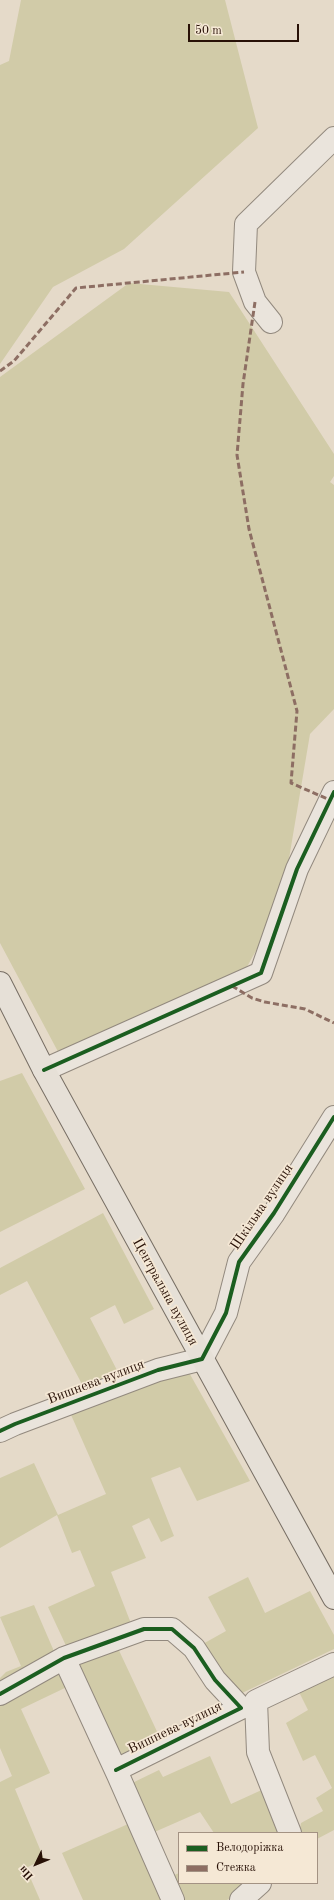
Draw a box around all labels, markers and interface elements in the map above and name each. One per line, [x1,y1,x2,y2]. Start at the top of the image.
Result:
scale bar [190,16,301,42]
text: 50 m [195,25,222,37]
street label: Шкільна вулиця [227,1161,297,1253]
street label: Центральна вулиця [128,1235,202,1349]
street label: Вишнева вулиця [45,1356,147,1408]
street label: Вишнева вулиця [125,1698,225,1758]
legend [178,1832,318,1884]
text: Велодоріжка [216,1842,283,1854]
north arrow [16,1844,56,1884]
text: Стежка [216,1862,256,1874]
text: Пн [18,1863,36,1882]

